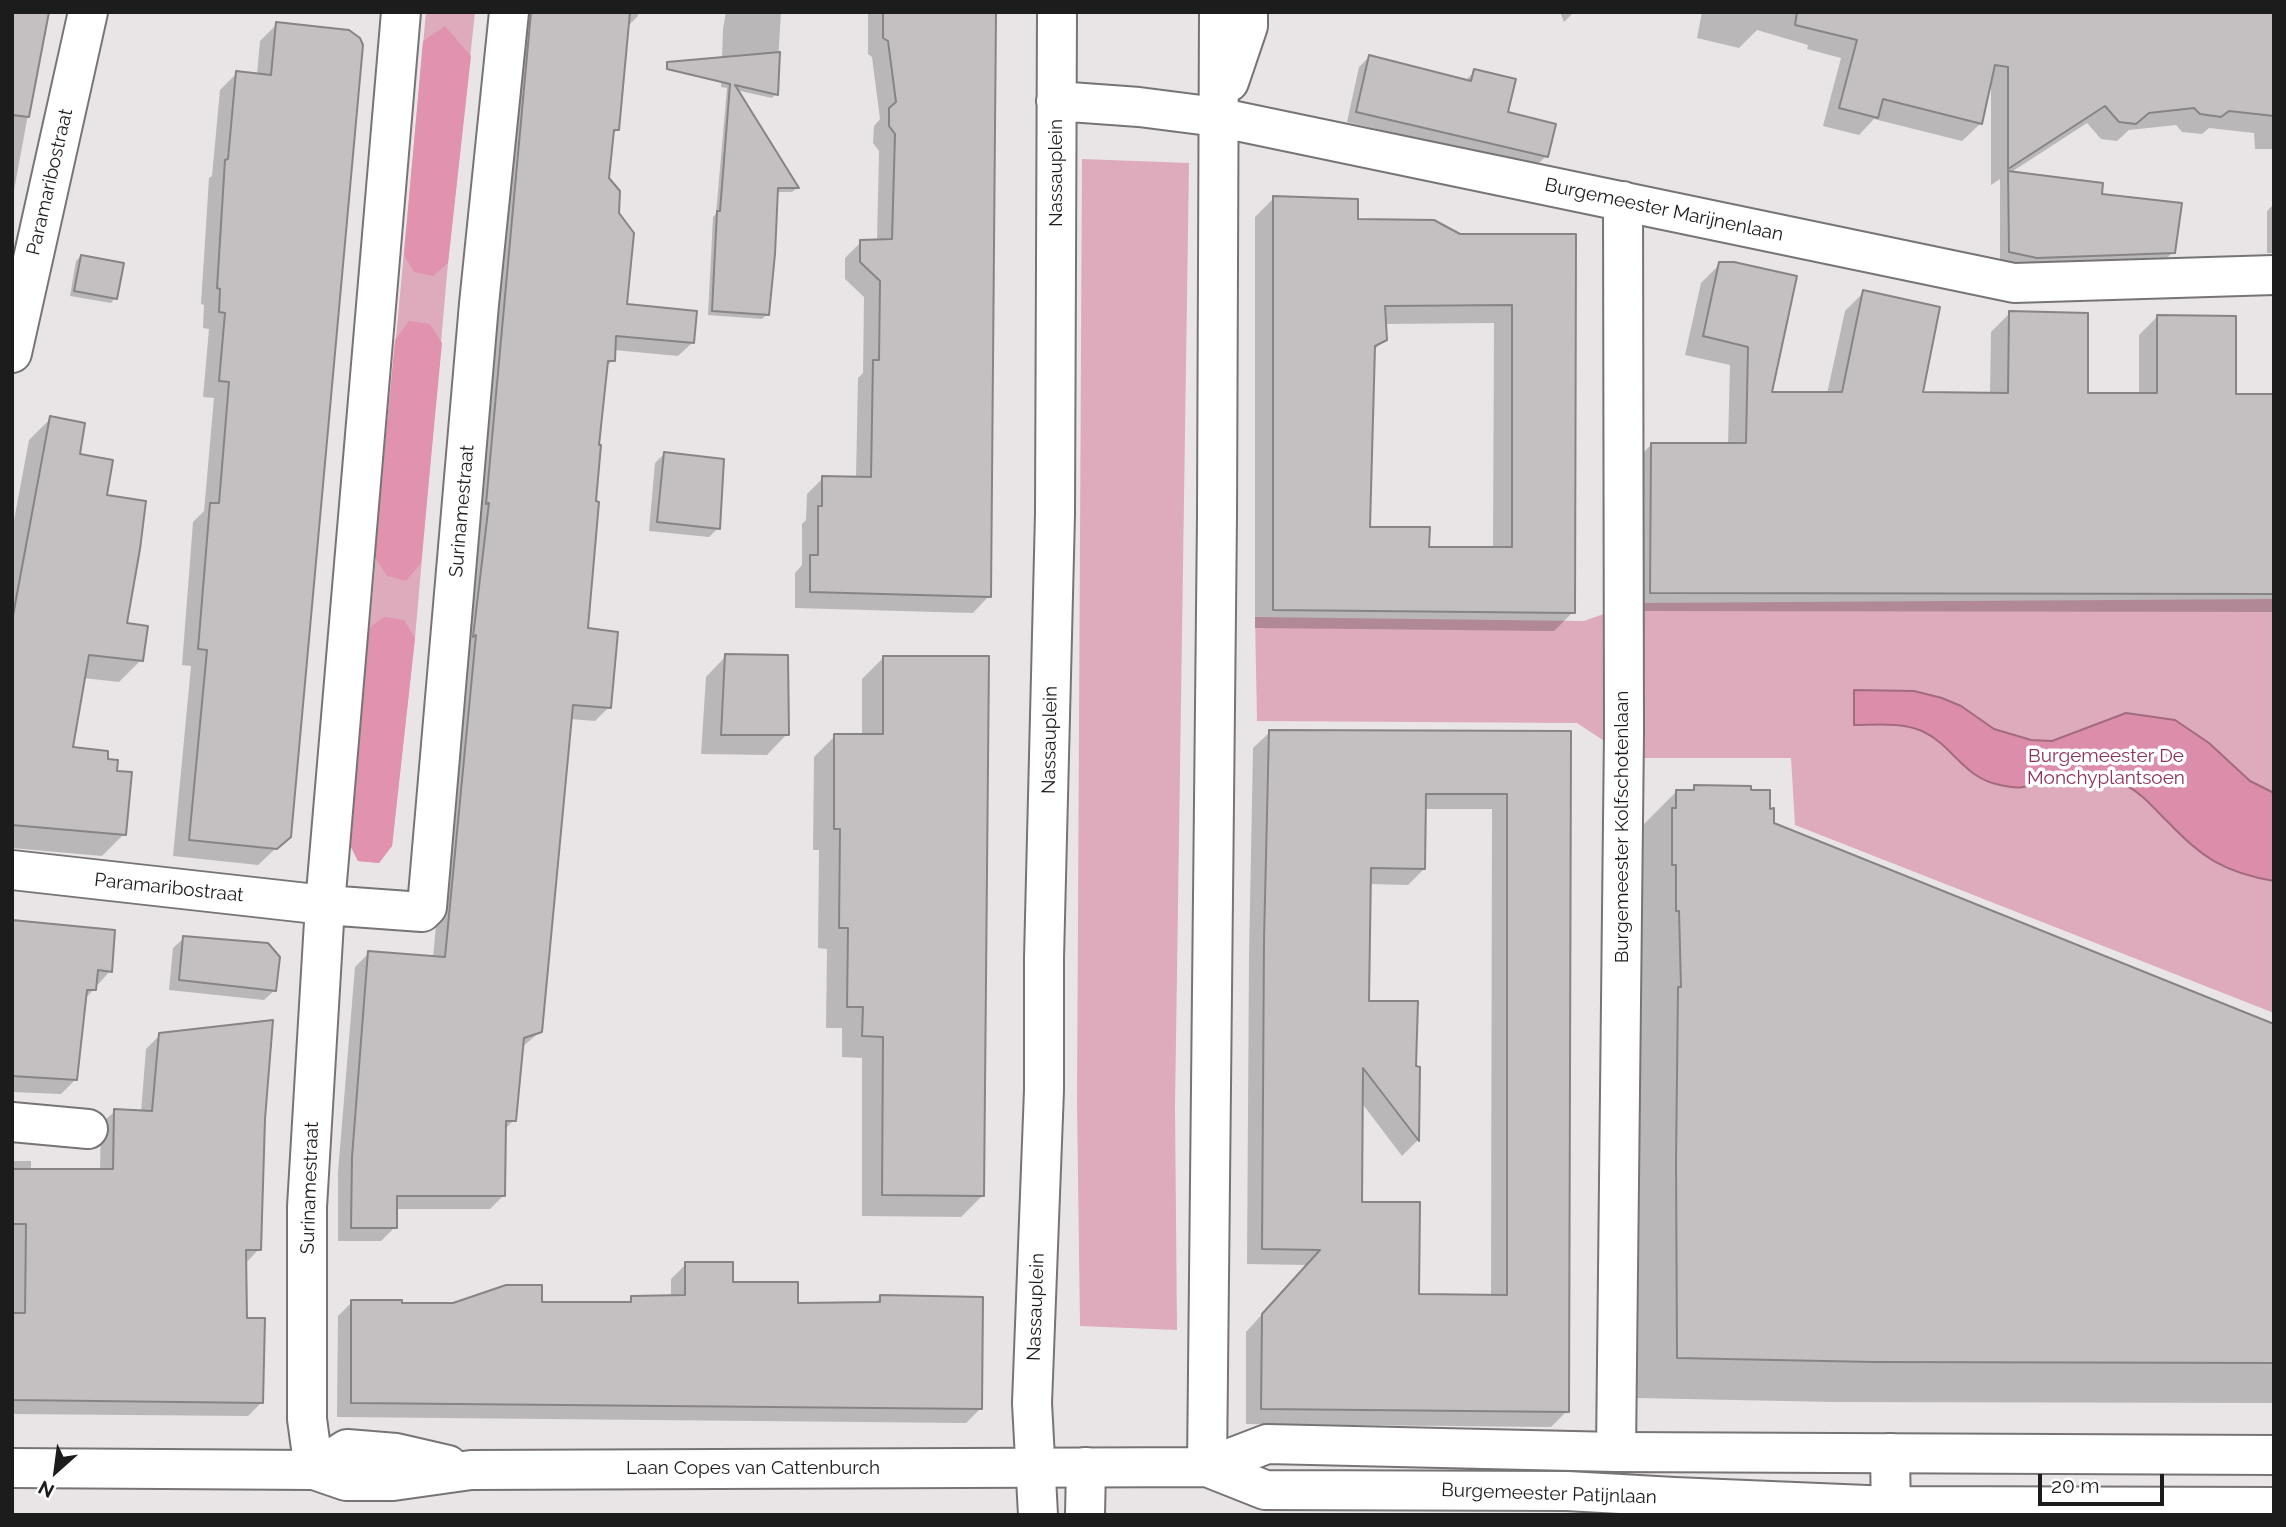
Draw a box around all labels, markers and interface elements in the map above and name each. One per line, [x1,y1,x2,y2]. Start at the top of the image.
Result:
street label: Paramaribostraat [22,106,78,258]
street label: Nassauplein [1045,119,1067,227]
street label: Burgemeester Marijnenlaan [1543,174,1785,246]
street label: Surinamestraat [445,444,479,578]
street label: Nassauplein [1038,686,1062,794]
street label: Burgemeester Kolfschotenlaan [1611,691,1633,963]
park label: Burgemeester De Monchyplantsoen [2027,745,2185,789]
street label: Paramaribostraat [93,869,245,907]
street label: Surinamestraat [296,1121,324,1255]
street label: Nassauplein [1023,1253,1049,1361]
north arrow [21,1436,91,1506]
street label: Laan Copes van Cattenburch [626,1457,880,1479]
scale bar [2041,1460,2167,1504]
text: 20 m [2051,1473,2099,1498]
text: N [35,1476,58,1503]
street label: Burgemeester Patijnlaan [1441,1479,1657,1509]

